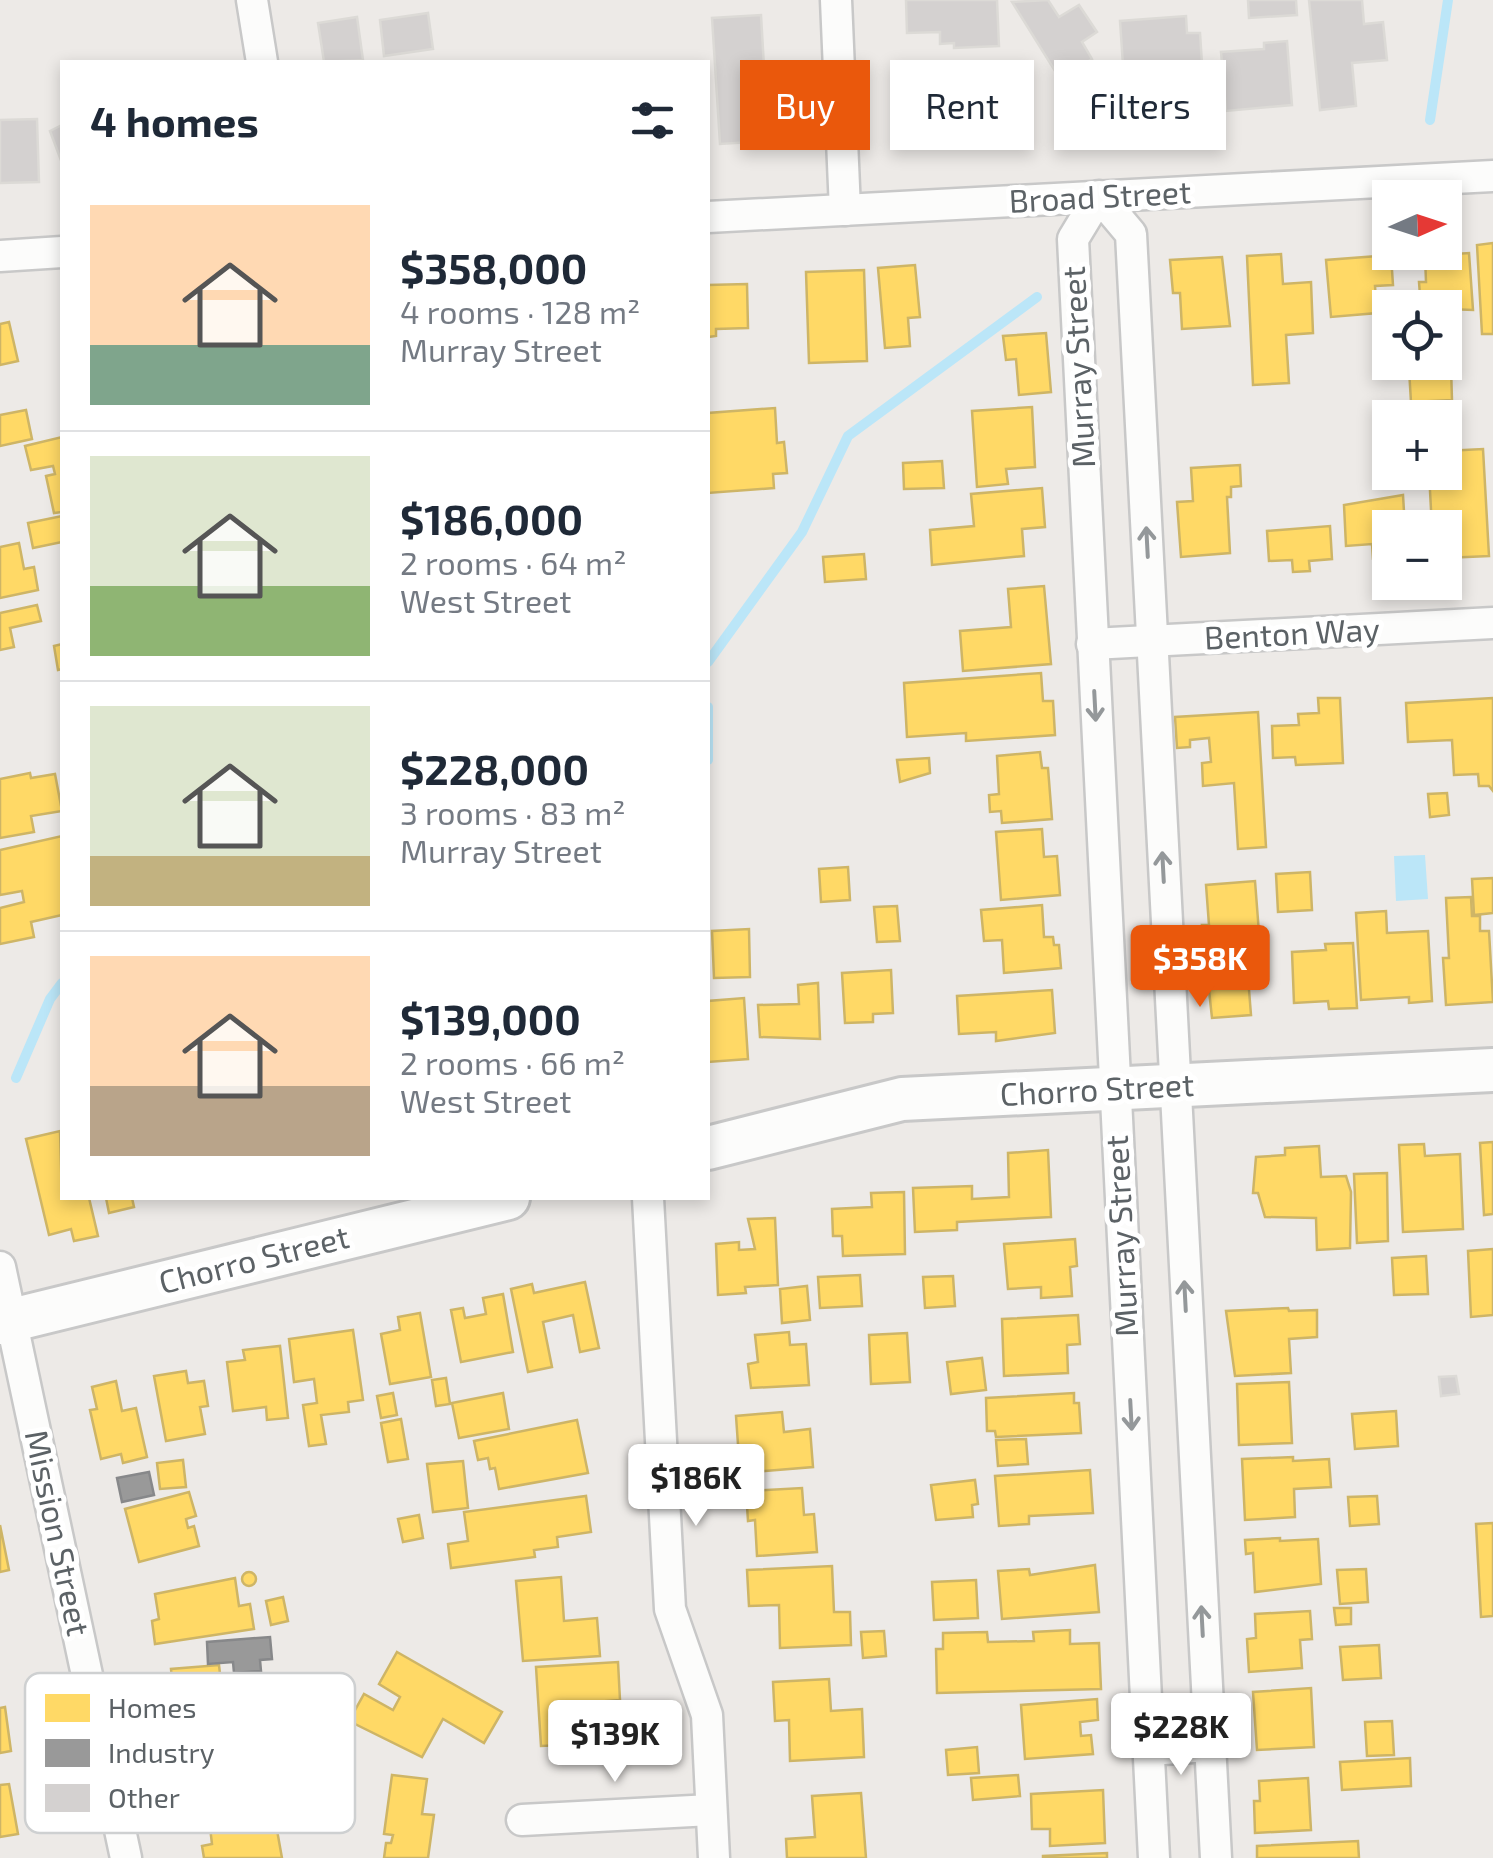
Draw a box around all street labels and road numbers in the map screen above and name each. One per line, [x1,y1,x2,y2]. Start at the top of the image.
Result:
street label: Broad Street [1008,171,1192,219]
street label: Murray Street [1053,265,1101,469]
street label: Benton Way [1203,608,1381,656]
street label: Chorro Street [999,1064,1195,1112]
street label: Murray Street [1096,1134,1144,1338]
street label: Chorro Street [155,1216,352,1300]
street label: Mission Street [19,1426,99,1639]

